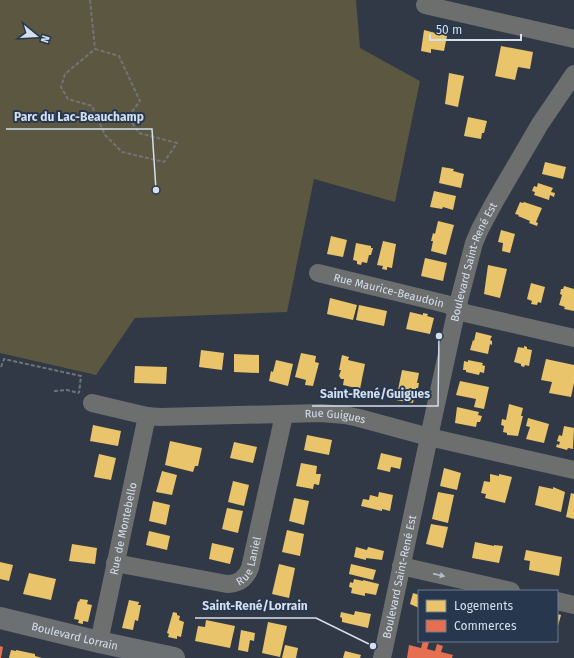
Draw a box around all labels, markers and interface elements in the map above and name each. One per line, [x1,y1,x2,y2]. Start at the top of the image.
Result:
north arrow [16,16,56,56]
scale bar [430,16,521,42]
text: 50 m [436,23,462,37]
text: N [38,33,52,44]
callout: Parc du Lac-Beauchamp [6,105,152,129]
text: Parc du Lac-Beauchamp [14,110,144,124]
street label: Boulevard Saint-René Est [448,200,500,323]
street label: Rue Maurice-Beaudoin [332,271,446,310]
callout: Saint-René/Guigues [312,382,438,406]
text: Saint-René/Guigues [320,387,430,401]
street label: Rue Guigues [304,406,367,426]
street label: Rue de Montebello [107,481,139,576]
street label: Boulevard Saint-René Est [380,514,419,640]
street label: Rue Laniel [234,535,263,588]
one-way arrow [433,572,445,578]
legend [418,590,558,642]
callout: Saint-René/Lorrain [195,594,316,618]
text: Saint-René/Lorrain [202,599,308,613]
text: Logements [454,599,513,613]
street label: Boulevard Lorrain [30,619,119,652]
text: Commerces [454,619,517,633]

